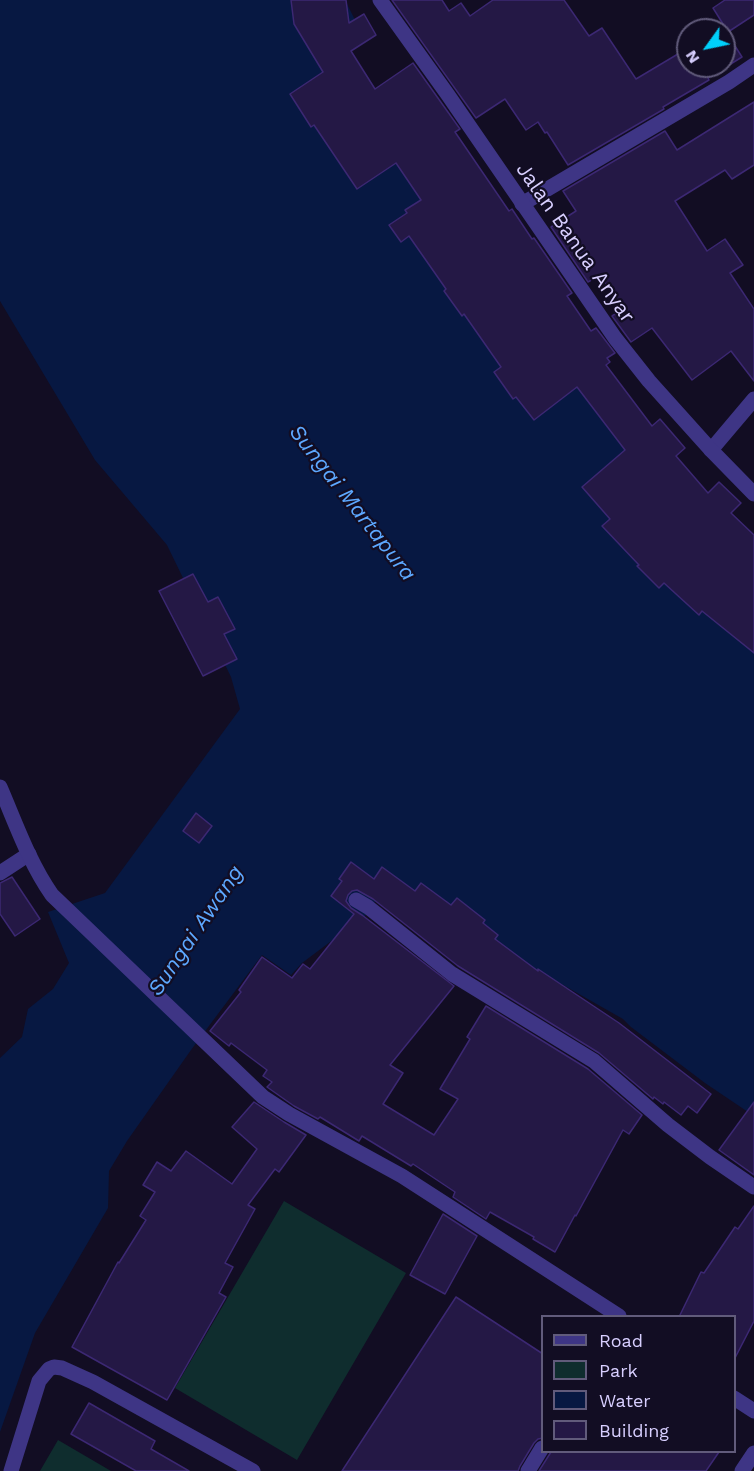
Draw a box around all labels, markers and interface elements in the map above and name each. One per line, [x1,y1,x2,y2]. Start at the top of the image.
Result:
north arrow [676,18,736,78]
text: N [681,47,703,67]
street label: Jalan Banua Anyar [510,158,640,328]
water label: Sungai Martapura [283,420,421,586]
water label: Sungai Awang [143,861,249,1001]
legend [541,1315,736,1453]
text: Road [599,1330,643,1351]
text: Park [599,1360,638,1381]
text: Water [599,1390,651,1411]
text: Building [599,1420,669,1441]

